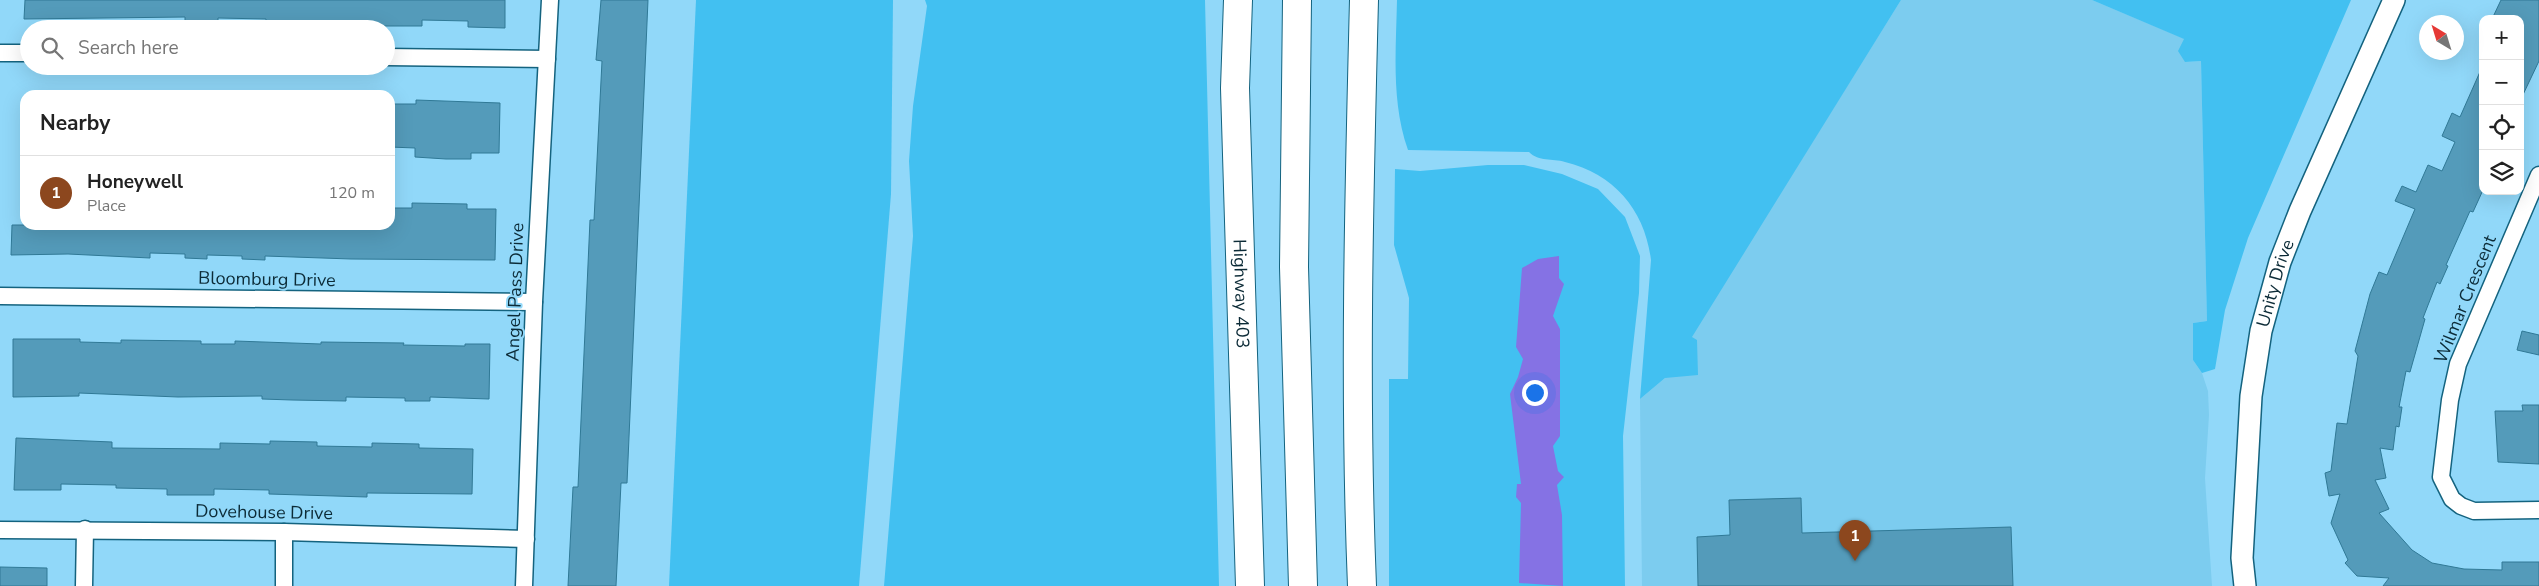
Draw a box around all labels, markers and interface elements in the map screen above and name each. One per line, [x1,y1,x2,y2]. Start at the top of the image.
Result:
north arrow [2419,15,2464,60]
map controls [2479,15,2524,195]
button: + [2479,15,2524,60]
search box [20,20,395,75]
icon: search [38,34,66,62]
text: Search here [78,35,179,61]
button: − [2479,60,2524,105]
button: locate [2479,105,2524,150]
text: Nearby [40,109,110,137]
button: layers [2479,150,2524,195]
text: Honeywell [87,169,183,195]
text: 1 [51,182,61,204]
text: 120 m [328,182,375,204]
text: Place [87,195,126,217]
street label: Angel Pass Drive [501,222,529,362]
street label: Wilmar Crescent [2428,231,2502,367]
street label: Unity Drive [2251,236,2300,330]
street label: Highway 403 [1228,239,1255,349]
street label: Bloomburg Drive [198,266,336,292]
your location [1522,380,1548,406]
street label: Dovehouse Drive [195,499,333,525]
pin: 1 [1839,520,1871,561]

